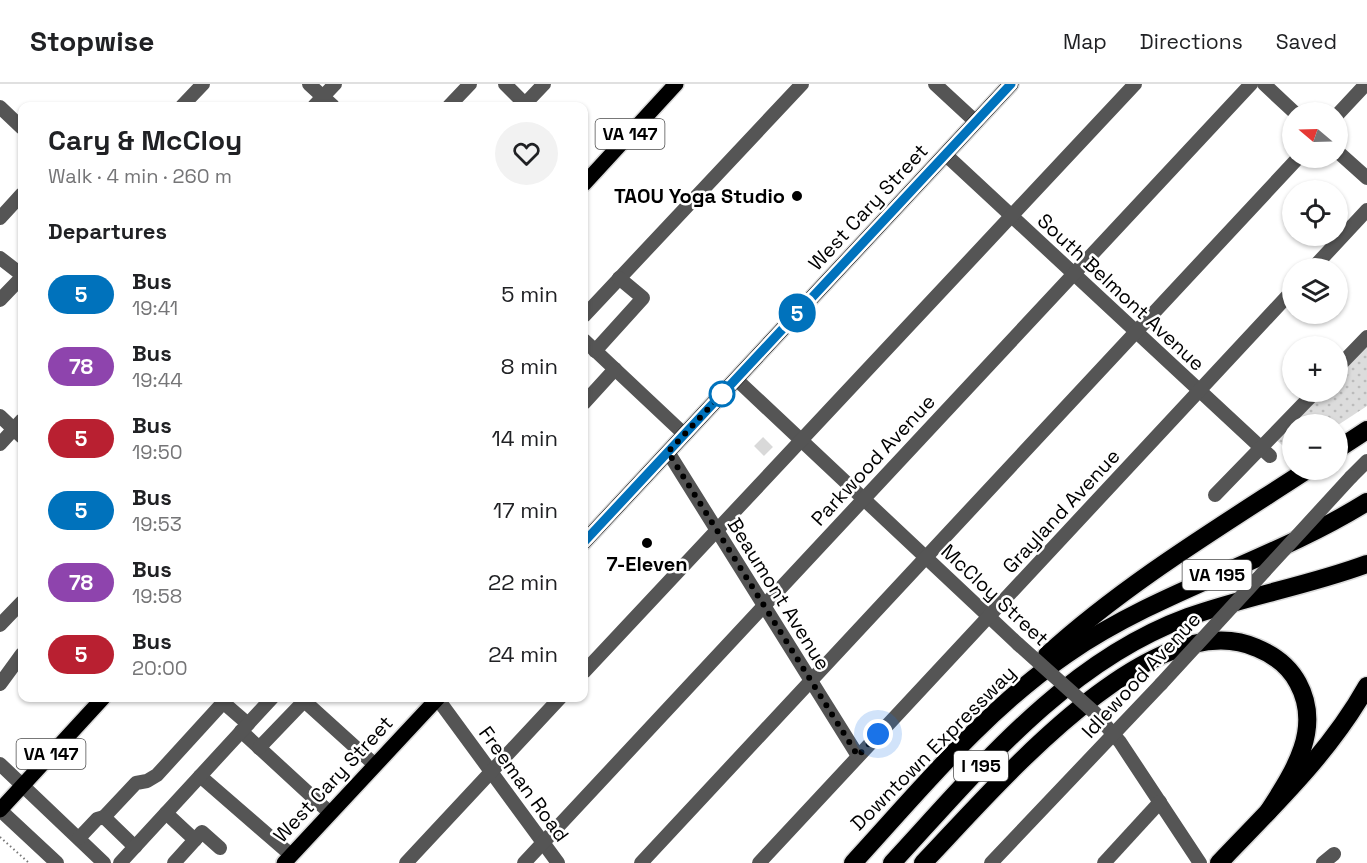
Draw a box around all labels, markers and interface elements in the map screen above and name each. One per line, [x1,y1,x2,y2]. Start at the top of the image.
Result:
text: Stopwise [30,23,154,59]
text: Map [1063,28,1107,55]
text: Directions [1140,28,1243,55]
text: Saved [1276,28,1337,55]
north arrow [1282,102,1348,168]
map controls [1282,102,1348,480]
road number: VA 147 [596,119,664,149]
text: Cary & McCloy [48,122,242,158]
button: heart [495,122,558,185]
street label: West Cary Street [803,138,933,276]
text: Walk · 4 min · 260 m [48,163,232,189]
button: locate [1282,180,1348,246]
place label: TAOU Yoga Studio [614,183,785,209]
marker: TAOU Yoga Studio [790,189,804,203]
street label: South Belmont Avenue [1032,208,1210,376]
text: Departures [48,217,167,245]
button: layers [1282,258,1348,324]
text: Bus [132,267,172,295]
text: 5 min [501,280,558,308]
text: 5 [75,281,87,308]
line badge: 5 [778,294,816,332]
text: 19:41 [132,295,178,321]
text: 5 [791,300,803,327]
button: + [1282,336,1348,402]
text: Bus [132,339,172,367]
text: 8 min [501,352,558,380]
text: 78 [69,353,93,380]
text: 19:44 [132,367,183,393]
unlabelled marker [709,381,735,407]
street label: Parkwood Avenue [805,389,941,531]
text: Bus [132,411,172,439]
button: − [1282,414,1348,480]
text: 14 min [492,424,558,452]
text: 5 [75,425,87,452]
text: 19:50 [132,439,182,465]
street label: Grayland Avenue [997,443,1125,579]
text: Bus [132,483,172,511]
text: 17 min [493,496,558,524]
text: 5 [75,497,87,524]
text: 19:53 [132,511,182,537]
street label: Beaumont Avenue [722,513,836,675]
marker: 7-Eleven [640,536,654,550]
street label: McCloy Street [936,538,1054,652]
place label: 7-Eleven [606,551,688,577]
text: Bus [132,555,172,583]
road number: VA 195 [1182,560,1252,590]
text: 22 min [488,568,558,596]
text: 78 [69,569,93,596]
text: 19:58 [132,583,182,609]
street label: Idlewood Avenue [1076,606,1206,744]
text: Bus [132,627,172,655]
text: 24 min [488,640,558,668]
text: 5 [75,641,87,668]
text: 20:00 [132,655,188,681]
street label: Downtown Expressway [845,660,1021,836]
street label: West Cary Street [268,710,398,848]
your location [863,719,893,749]
street label: Freeman Road [473,721,575,847]
road number: VA 147 [16,739,86,769]
road number: I 195 [954,751,1008,781]

